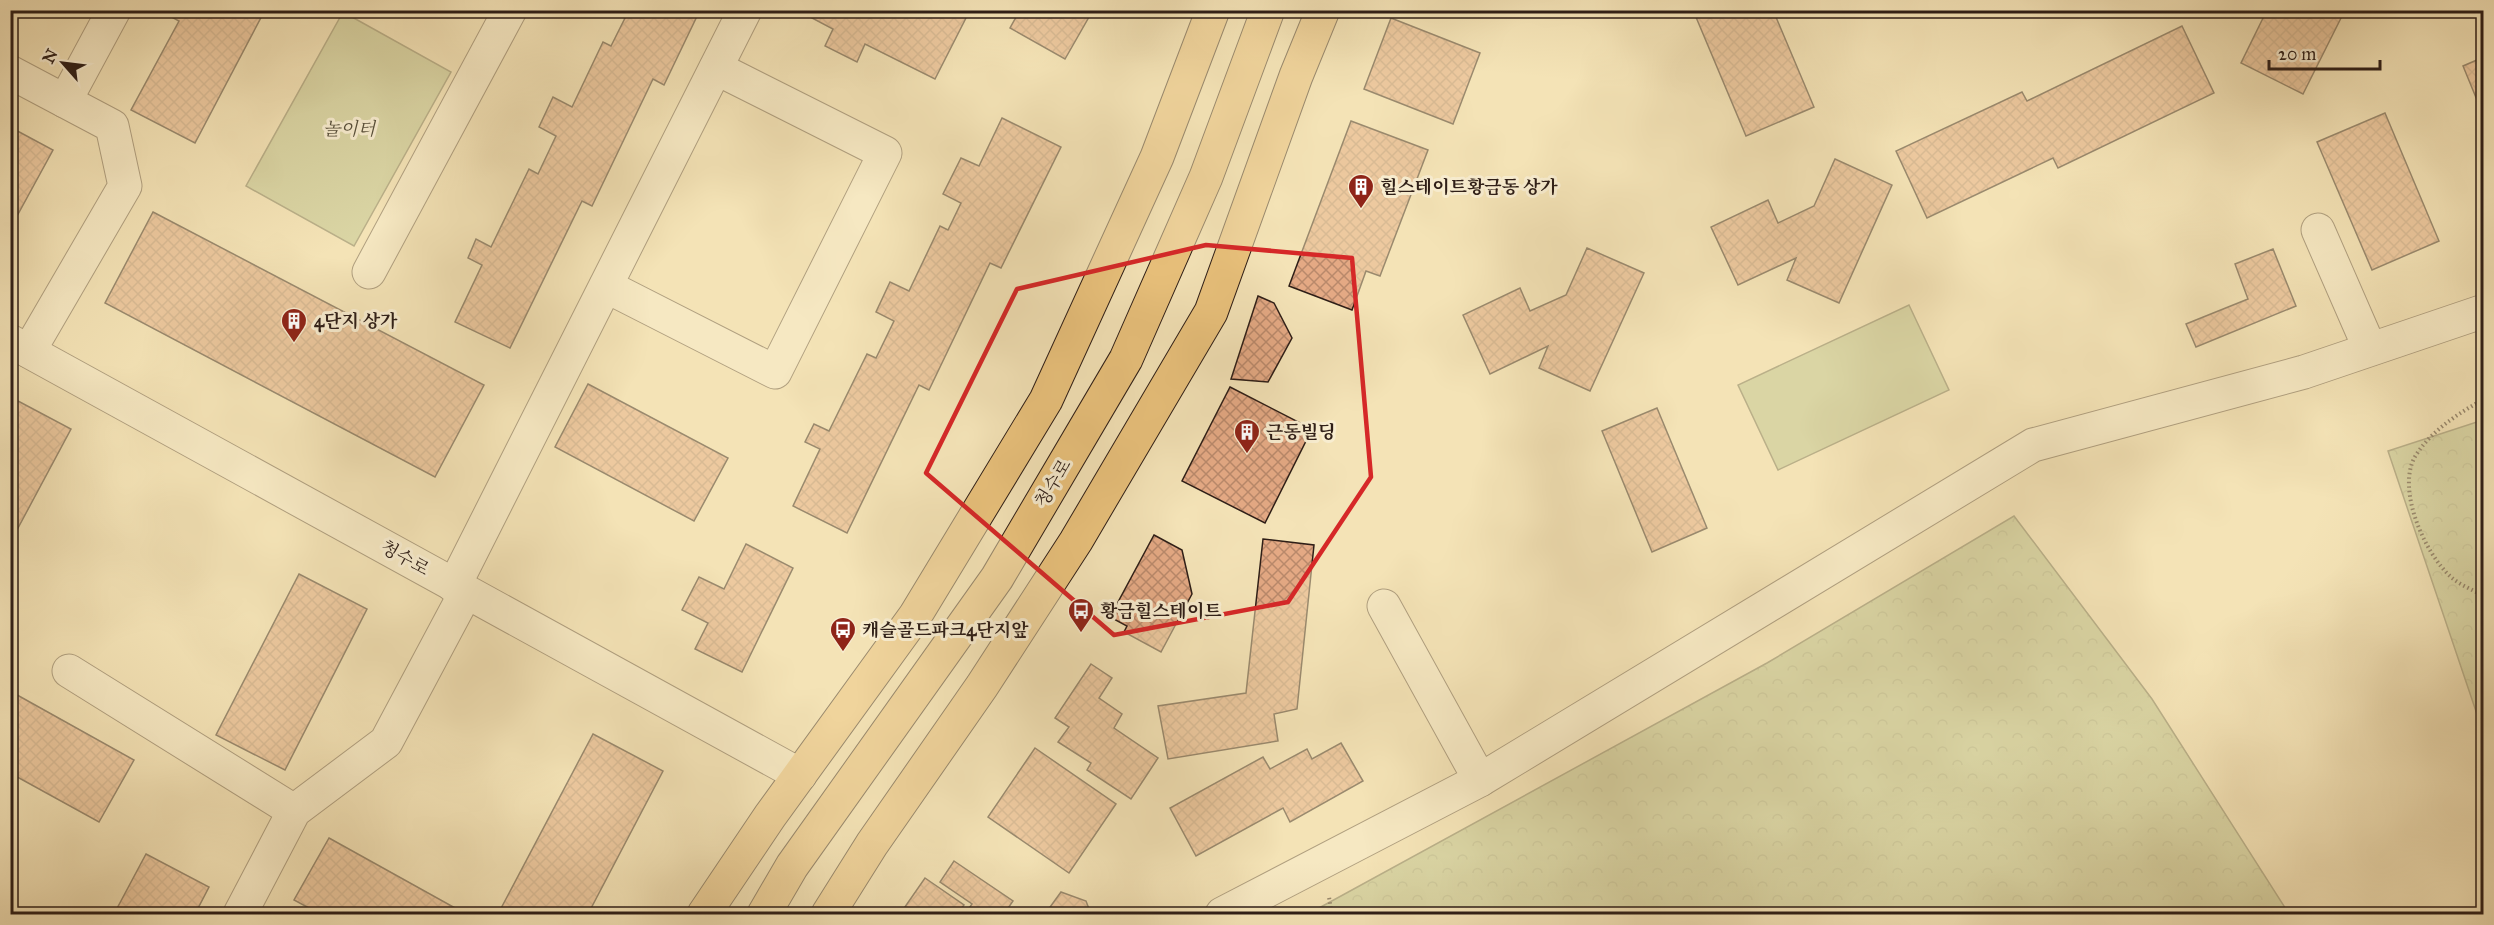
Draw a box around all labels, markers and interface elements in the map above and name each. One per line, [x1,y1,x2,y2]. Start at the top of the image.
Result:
north arrow [33,33,93,93]
scale bar [2269,33,2380,71]
text: 20 m [2278,43,2316,65]
text: N [39,45,62,67]
park label: 놀이터 [323,118,377,140]
building icon: 힐스테이트황금동 상가 [1346,172,1376,210]
place label: 힐스테이트황금동 상가 [1380,176,1558,198]
building icon: 4단지 상가 [279,306,309,344]
place label: 4단지 상가 [314,310,398,333]
building icon: 근동빌딩 [1232,417,1262,455]
place label: 근동빌딩 [1266,421,1336,443]
street label: 청수로 [1030,455,1076,511]
street label: 청수로 [377,536,433,580]
bus stop icon: 황금힐스테이트 [1066,596,1096,634]
place label: 황금힐스테이트 [1100,600,1222,622]
bus stop icon: 캐슬골드파크4단지앞 [828,615,858,653]
place label: 캐슬골드파크4단지앞 [862,619,1029,642]

